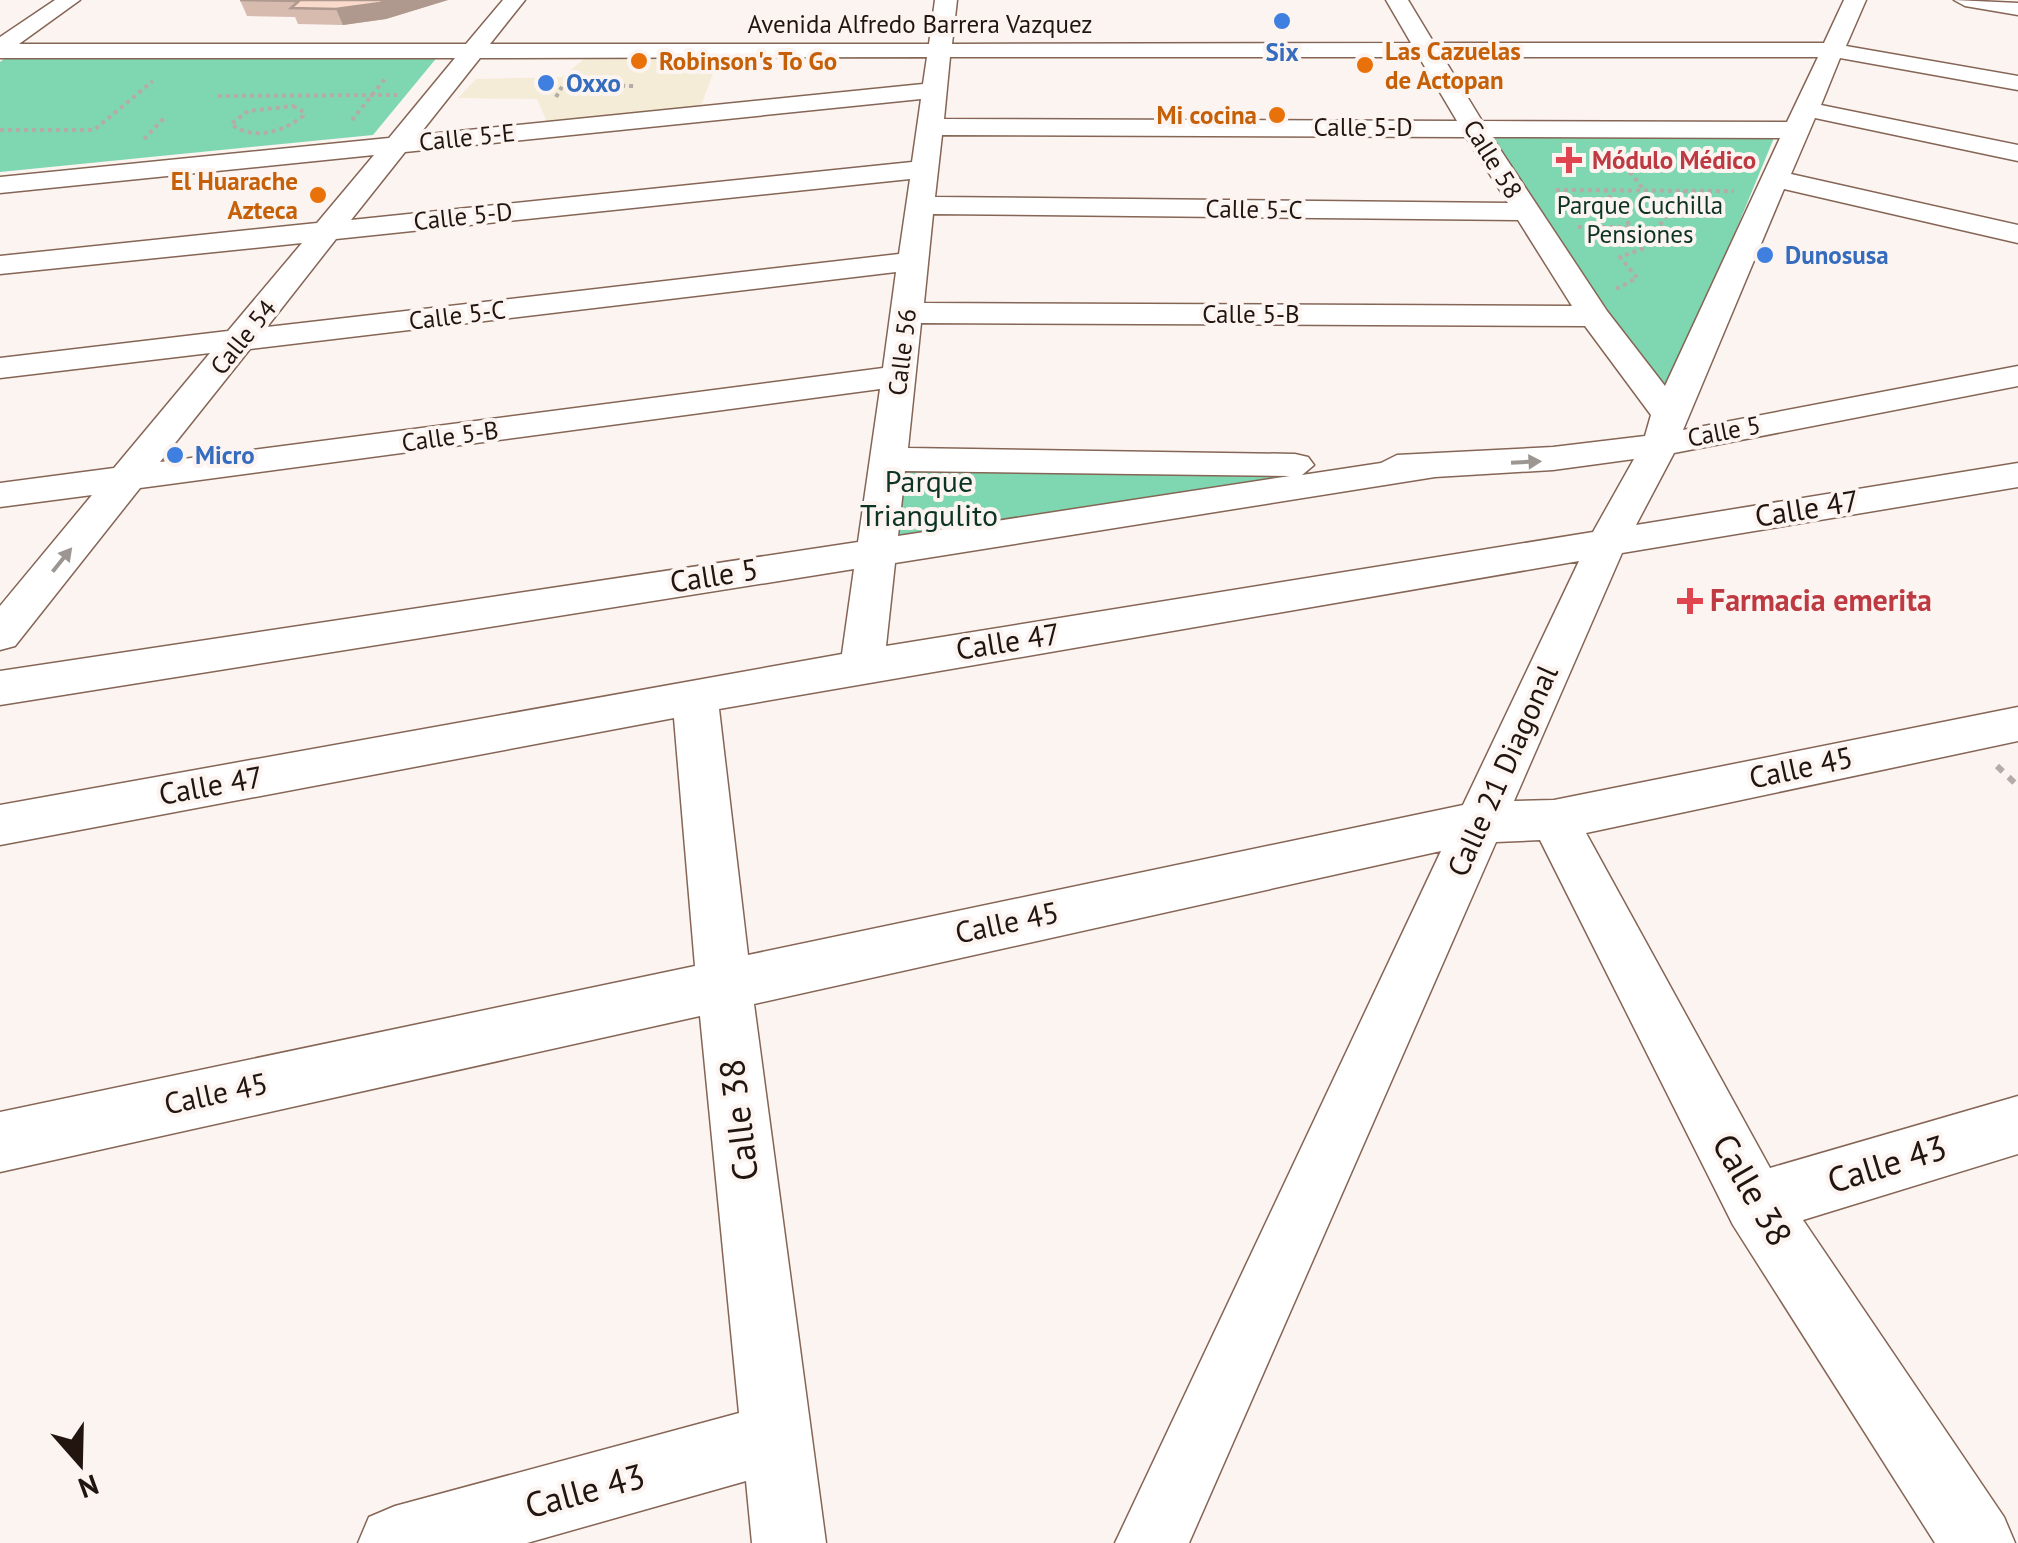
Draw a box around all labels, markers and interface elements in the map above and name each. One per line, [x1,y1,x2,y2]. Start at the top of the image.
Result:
street label: Avenida Alfredo Barrera Vazquez [747,8,1093,40]
marker: Six [1271,10,1293,32]
place label: Las Cazuelas de Actopan [1385,35,1521,96]
place label: Six [1265,36,1299,68]
place label: Robinson's To Go [659,45,837,77]
marker: Robinson's To Go [628,50,650,72]
marker: Las Cazuelas de Actopan [1354,54,1376,76]
place label: Oxxo [566,67,621,99]
marker: Oxxo [535,72,557,94]
place label: Mi cocina [1157,99,1257,131]
marker: Mi cocina [1266,104,1288,126]
street label: Calle 5-D [1313,111,1413,143]
street label: Calle 58 [1456,113,1530,205]
street label: Calle 5-E [417,116,517,158]
place label: Módulo Médico [1592,144,1756,176]
marker: Módulo Médico [1556,147,1582,173]
place label: El Huarache Azteca [171,165,298,226]
marker: El Huarache Azteca [307,184,329,206]
park label: Parque Cuchilla Pensiones [1557,189,1723,250]
street label: Calle 5-C [1205,192,1303,226]
street label: Calle 5-D [412,195,514,237]
place label: Dunosusa [1785,239,1889,271]
marker: Dunosusa [1754,244,1776,266]
street label: Calle 54 [203,293,283,381]
street label: Calle 5-C [407,293,507,337]
street label: Calle 5-B [1202,298,1300,330]
street label: Calle 56 [881,307,923,397]
street label: Calle 5 [1685,408,1763,454]
street label: Calle 5-B [400,413,500,459]
place label: Micro [195,439,255,471]
marker: Micro [164,444,186,466]
one-way arrow [1510,454,1542,470]
park label: Parque Triangulito [860,461,998,534]
street label: Calle 47 [1752,480,1862,535]
one-way arrow [51,547,72,572]
street label: Calle 5 [667,548,761,601]
place label: Farmacia emerita [1710,580,1932,619]
marker: Farmacia emerita [1679,590,1701,612]
street label: Calle 47 [953,613,1063,668]
street label: Calle 21 Diagonal [1437,658,1566,882]
street label: Calle 45 [1745,737,1856,797]
street label: Calle 47 [156,756,266,813]
street label: Calle 45 [951,892,1062,952]
street label: Calle 38 [708,1057,768,1184]
street label: Calle 45 [160,1063,271,1123]
street label: Calle 43 [1821,1123,1952,1203]
street label: Calle 38 [1702,1125,1803,1254]
north arrow [30,1413,130,1513]
street label: Calle 43 [520,1452,650,1528]
text: N [74,1466,104,1507]

